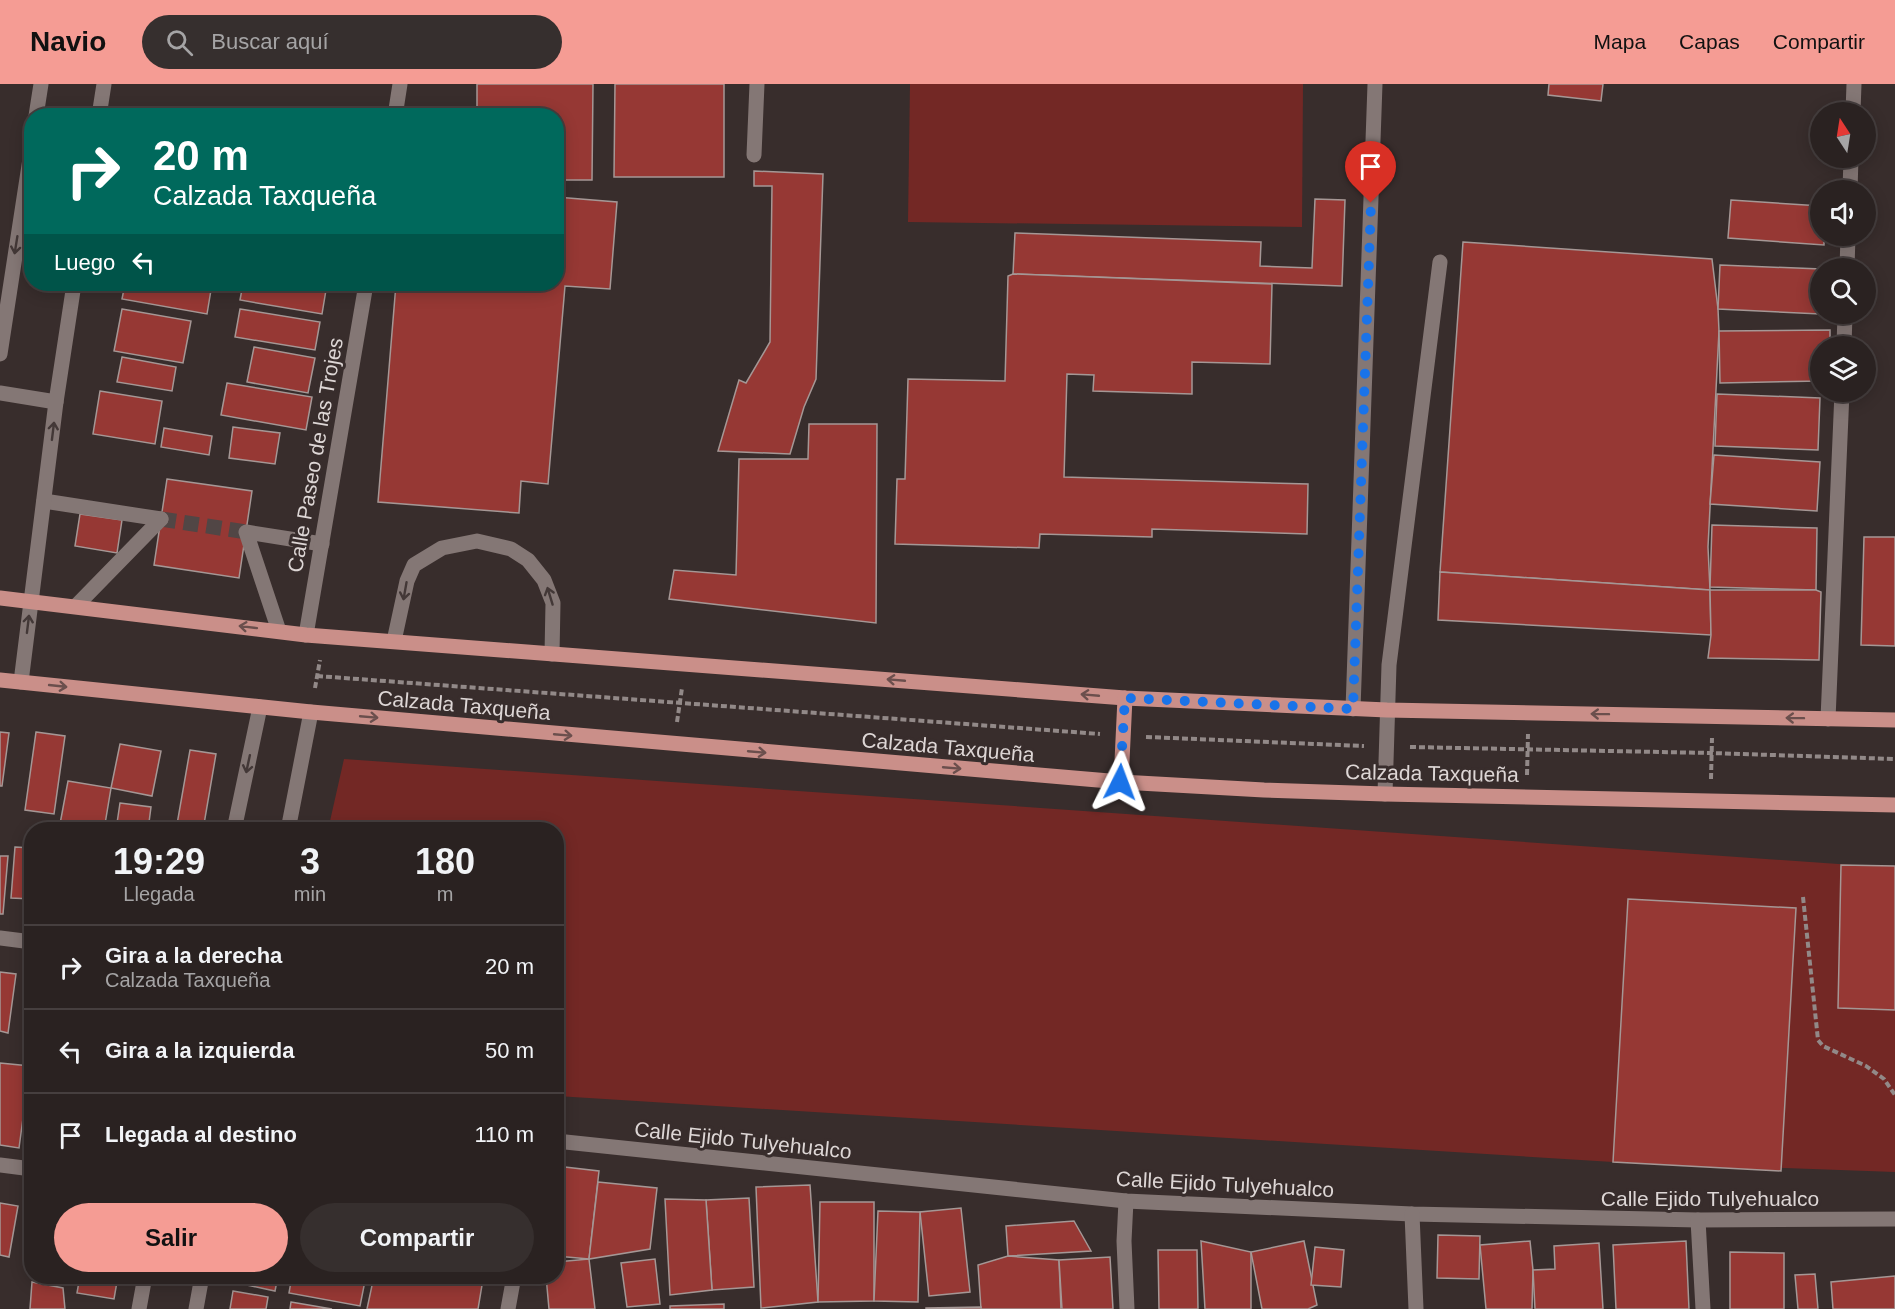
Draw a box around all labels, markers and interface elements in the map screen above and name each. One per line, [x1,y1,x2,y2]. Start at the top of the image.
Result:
search box [142,15,562,69]
text: Navio [30,26,106,57]
icon: search [163,26,196,59]
text: Buscar aquí [211,29,329,54]
text: Mapa [1594,30,1646,53]
text: Capas [1679,30,1740,53]
text: Compartir [1773,30,1865,53]
north arrow [1810,102,1876,168]
map controls [1810,102,1876,402]
icon: right [54,132,132,210]
text: 20 m [153,132,249,179]
pin [1345,141,1396,203]
icon: arrive [1354,150,1387,183]
button: sound [1810,180,1876,246]
text: Calzada Taxqueña [153,181,376,211]
one-way arrow [11,235,22,255]
icon: left [127,246,160,279]
text: Luego [54,250,115,275]
button: search [1810,258,1876,324]
street label: Calle Paseo de las Trojes [283,336,347,574]
button: layers [1810,336,1876,402]
one-way arrow [47,421,58,441]
one-way arrow [399,581,410,601]
one-way arrow [544,587,555,606]
one-way arrow [22,615,33,635]
one-way arrow [239,622,258,633]
one-way arrow [886,674,906,685]
one-way arrow [48,681,68,692]
street label: Calzada Taxqueña [377,686,552,724]
one-way arrow [1081,689,1100,700]
one-way arrow [1590,708,1610,720]
one-way arrow [359,712,378,723]
one-way arrow [1785,712,1805,724]
street label: Calzada Taxqueña [861,728,1036,766]
one-way arrow [553,730,573,741]
one-way arrow [747,747,767,758]
position arrow [1088,750,1152,814]
one-way arrow [242,754,253,773]
street label: Calzada Taxqueña [1345,760,1519,786]
one-way arrow [941,763,961,774]
text: 19:29 [113,841,205,882]
text: 3 [300,841,320,882]
text: 180 [415,841,475,882]
text: Llegada [123,883,195,905]
text: min [294,883,326,905]
text: m [437,883,453,905]
text: Gira a la derecha [105,943,282,968]
icon: right [54,951,87,984]
text: 20 m [485,954,534,979]
text: Calzada Taxqueña [105,969,270,991]
icon: left [54,1035,87,1068]
text: Gira a la izquierda [105,1038,295,1063]
text: 50 m [485,1038,534,1063]
street label: Calle Ejido Tulyehualco [633,1117,853,1163]
icon: arrive [54,1119,87,1152]
text: Llegada al destino [105,1122,297,1147]
text: 110 m [474,1122,534,1147]
street label: Calle Ejido Tulyehualco [1115,1167,1335,1201]
street label: Calle Ejido Tulyehualco [1601,1187,1819,1210]
button: Salir [54,1203,288,1272]
button: Compartir [300,1203,534,1272]

